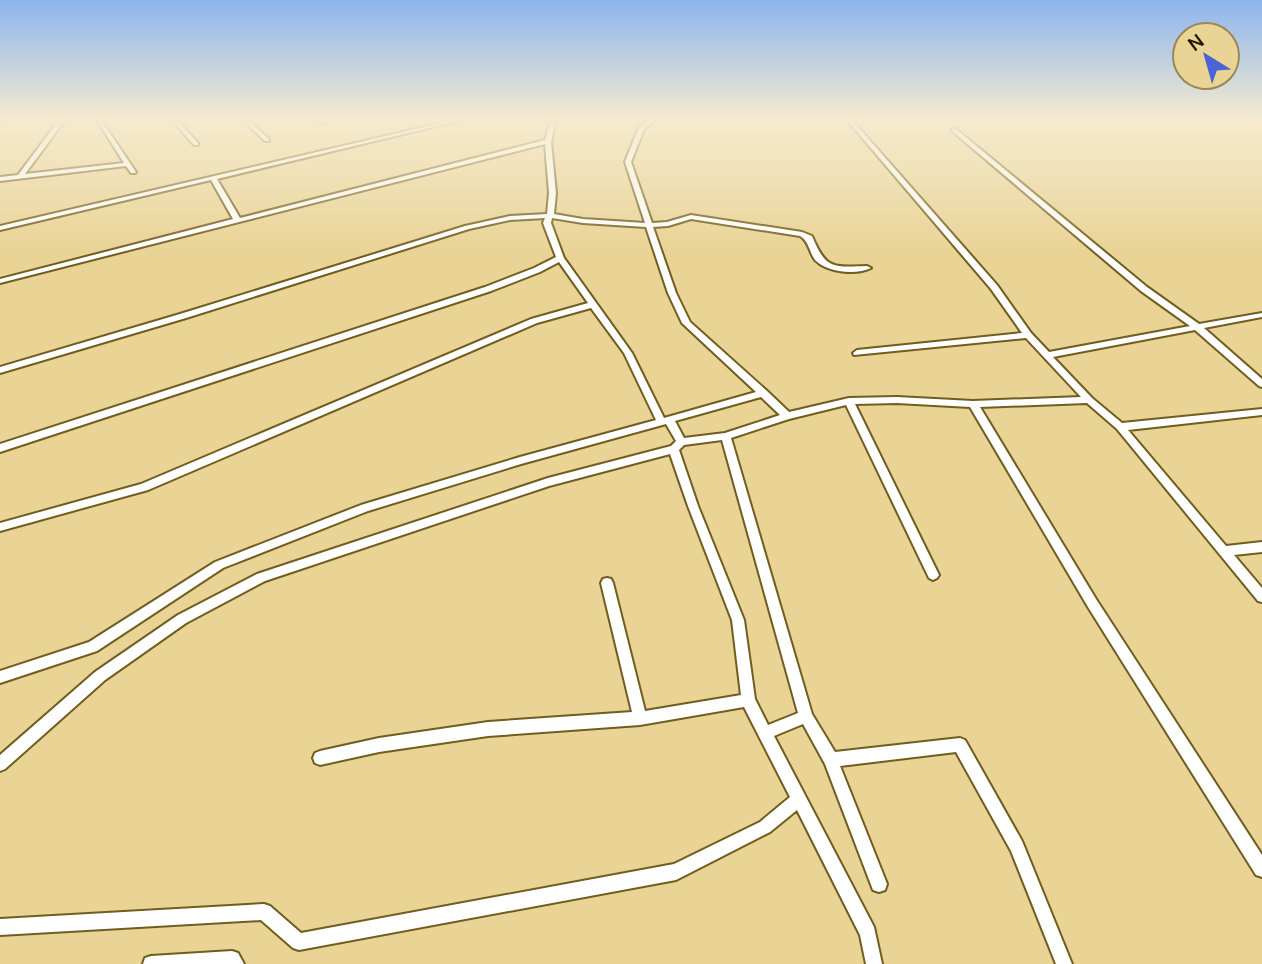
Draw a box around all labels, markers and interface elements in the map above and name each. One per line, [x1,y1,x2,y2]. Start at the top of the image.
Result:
north arrow [1171,21,1241,91]
text: N [1182,28,1209,57]

